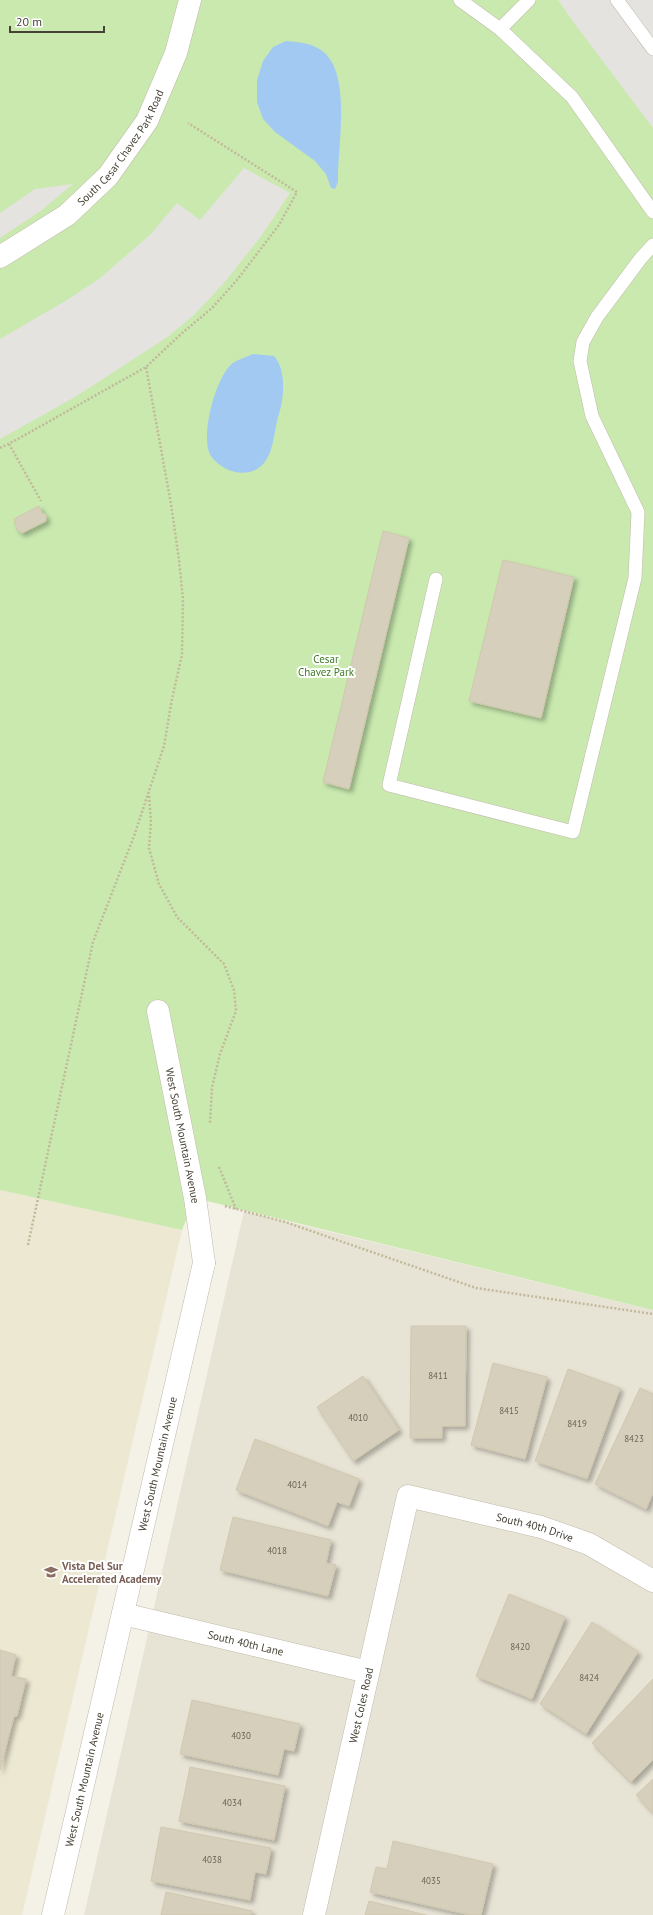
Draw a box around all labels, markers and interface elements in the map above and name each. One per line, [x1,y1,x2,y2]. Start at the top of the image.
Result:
scale bar [10,8,104,34]
text: 20 m [16,14,42,29]
street label: South Cesar Chavez Park Road [74,88,167,209]
park label: Cesar Chavez Park [298,652,355,679]
street label: West South Mountain Avenue [162,1067,203,1205]
house number: 8411 [428,1370,448,1381]
street label: West South Mountain Avenue [135,1395,180,1533]
house number: 8415 [499,1405,519,1416]
house number: 4010 [348,1412,368,1423]
house number: 8419 [567,1418,587,1429]
house number: 8423 [624,1433,644,1444]
house number: 4014 [287,1479,307,1490]
street label: South 40th Drive [495,1510,576,1545]
house number: 4018 [267,1545,287,1556]
place label: Vista Del Sur Accelerated Academy [61,1559,162,1586]
school or university icon: Vista Del Sur Accelerated Academy [43,1564,59,1580]
street label: South 40th Lane [206,1627,285,1659]
house number: 8420 [510,1641,530,1652]
street label: West Coles Road [346,1666,376,1744]
house number: 8424 [579,1672,599,1683]
street label: West South Mountain Avenue [62,1711,107,1848]
house number: 4030 [231,1730,251,1741]
house number: 4034 [222,1797,242,1808]
house number: 4038 [202,1854,222,1865]
house number: 4035 [421,1875,441,1886]

